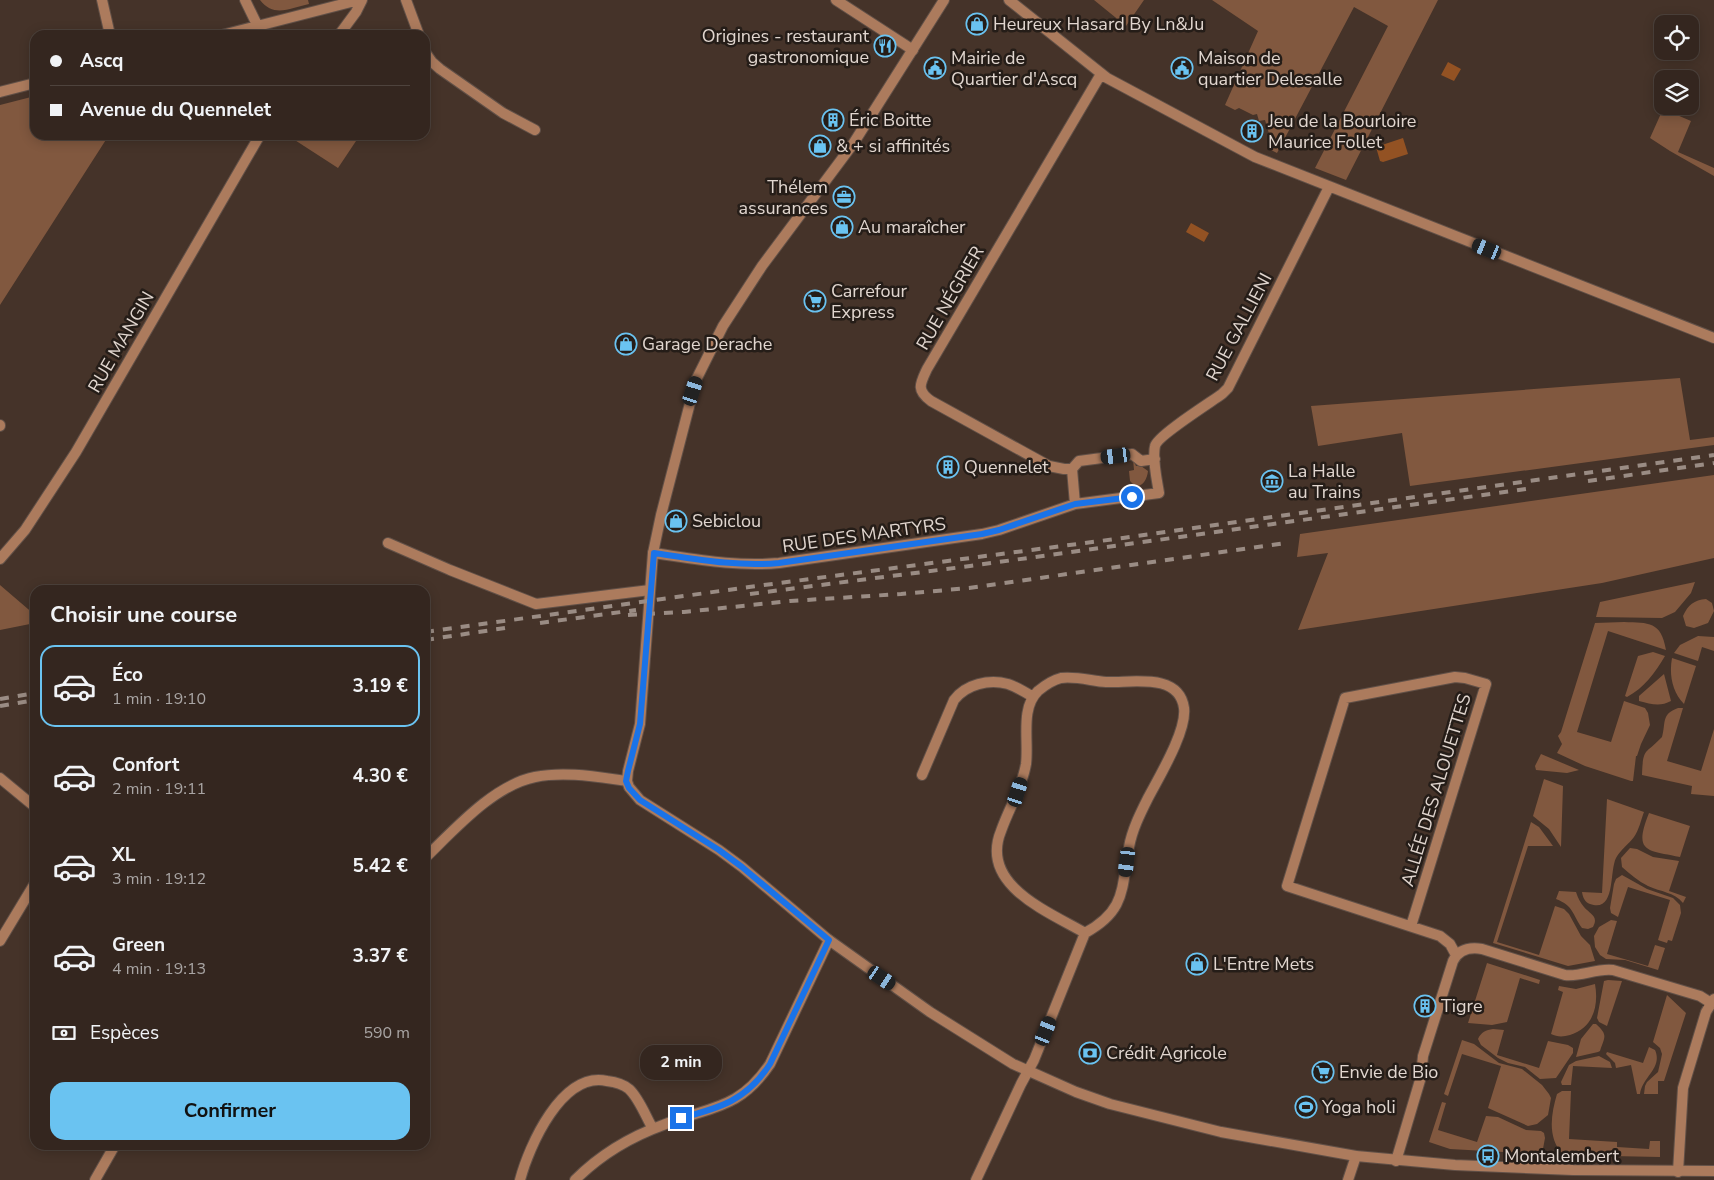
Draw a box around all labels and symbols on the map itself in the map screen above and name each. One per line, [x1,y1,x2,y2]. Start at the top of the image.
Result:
shop icon: Heureux Hasard By Ln&Ju [965,12,989,36]
place label: Heureux Hasard By Ln&Ju [993,12,1204,36]
place label: Origines - restaurant gastronomique [702,24,870,69]
restaurant icon: Origines - restaurant gastronomique [873,34,897,58]
place label: Mairie de Quartier d'Ascq [951,46,1077,91]
place label: Maison de quartier Delesalle [1198,46,1342,91]
public building icon: Mairie de Quartier d'Ascq [923,56,947,80]
public building icon: Maison de quartier Delesalle [1170,56,1194,80]
building icon: Éric Boitte [821,108,845,132]
place label: Éric Boitte [849,108,931,132]
place label: Jeu de la Bourloire Maurice Follet [1267,109,1416,154]
building icon: Jeu de la Bourloire Maurice Follet [1240,119,1264,143]
shop icon: & + si affinités [808,134,832,158]
place label: & + si affinités [836,134,950,158]
place label: Thélem assurances [739,175,828,220]
office icon: Thélem assurances [832,185,856,209]
shop icon: Au maraîcher [830,215,854,239]
place label: Au maraîcher [858,215,966,239]
car [1470,236,1503,262]
street label: RUE NÉGRIER [911,242,989,354]
street label: RUE GALLIENI [1200,269,1278,385]
place label: Carrefour Express [831,279,908,324]
street label: RUE MANGIN [82,287,160,397]
supermarket icon: Carrefour Express [803,289,827,313]
shop icon: Garage Derache [614,332,638,356]
place label: Garage Derache [642,332,772,356]
car [681,374,704,408]
car [1100,447,1131,465]
building icon: Quennelet [936,455,960,479]
place label: Quennelet [964,455,1049,479]
place label: La Halle au Trains [1288,459,1361,504]
museum icon: La Halle au Trains [1260,469,1284,493]
route start [1121,486,1143,508]
shop icon: Sebiclou [664,509,688,533]
place label: Sebiclou [692,509,761,533]
street label: RUE DES MARTYRS [781,512,947,558]
street label: ALLÉE DES ALOUETTES [1395,691,1477,889]
car [1006,775,1029,809]
car [1117,846,1136,878]
shop icon: L'Entre Mets [1185,952,1209,976]
place label: L'Entre Mets [1213,952,1314,976]
car [865,963,898,993]
building icon: Tigre [1413,994,1437,1018]
place label: Tigre [1441,994,1482,1018]
car [1033,1014,1058,1048]
bank icon: Crédit Agricole [1078,1041,1102,1065]
place label: Crédit Agricole [1106,1041,1227,1065]
callout: 2 min [640,1046,722,1080]
supermarket icon: Envie de Bio [1311,1060,1335,1084]
place label: Envie de Bio [1339,1060,1438,1084]
sports icon: Yoga holi [1294,1095,1318,1119]
place label: Yoga holi [1321,1095,1396,1119]
route end [670,1107,692,1129]
bus stop icon: Montalembert [1476,1144,1500,1168]
place label: Montalembert [1504,1144,1620,1168]

